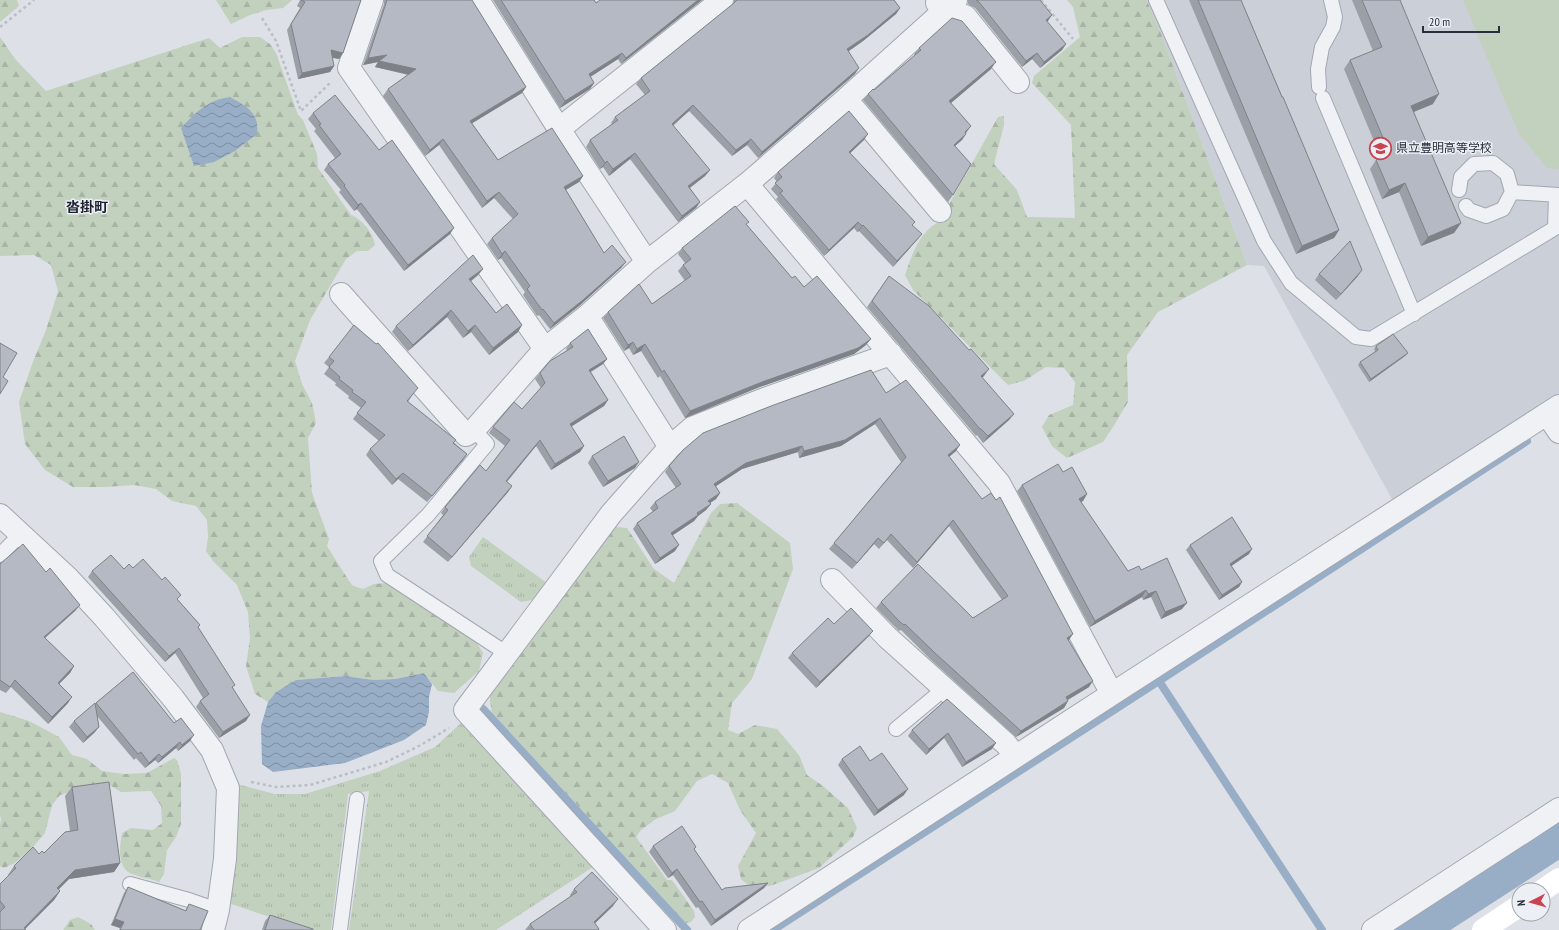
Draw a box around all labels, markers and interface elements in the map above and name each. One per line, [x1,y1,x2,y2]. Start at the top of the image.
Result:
scale bar [1423,8,1499,34]
text: 20 m [1429,14,1450,29]
school or university icon: 県立豊明高等学校 [1368,135,1394,161]
place label: 県立豊明高等学校 [1396,140,1492,155]
district label: 沓掛町 [66,198,108,216]
north arrow [1511,882,1551,922]
text: N [1514,899,1528,907]

